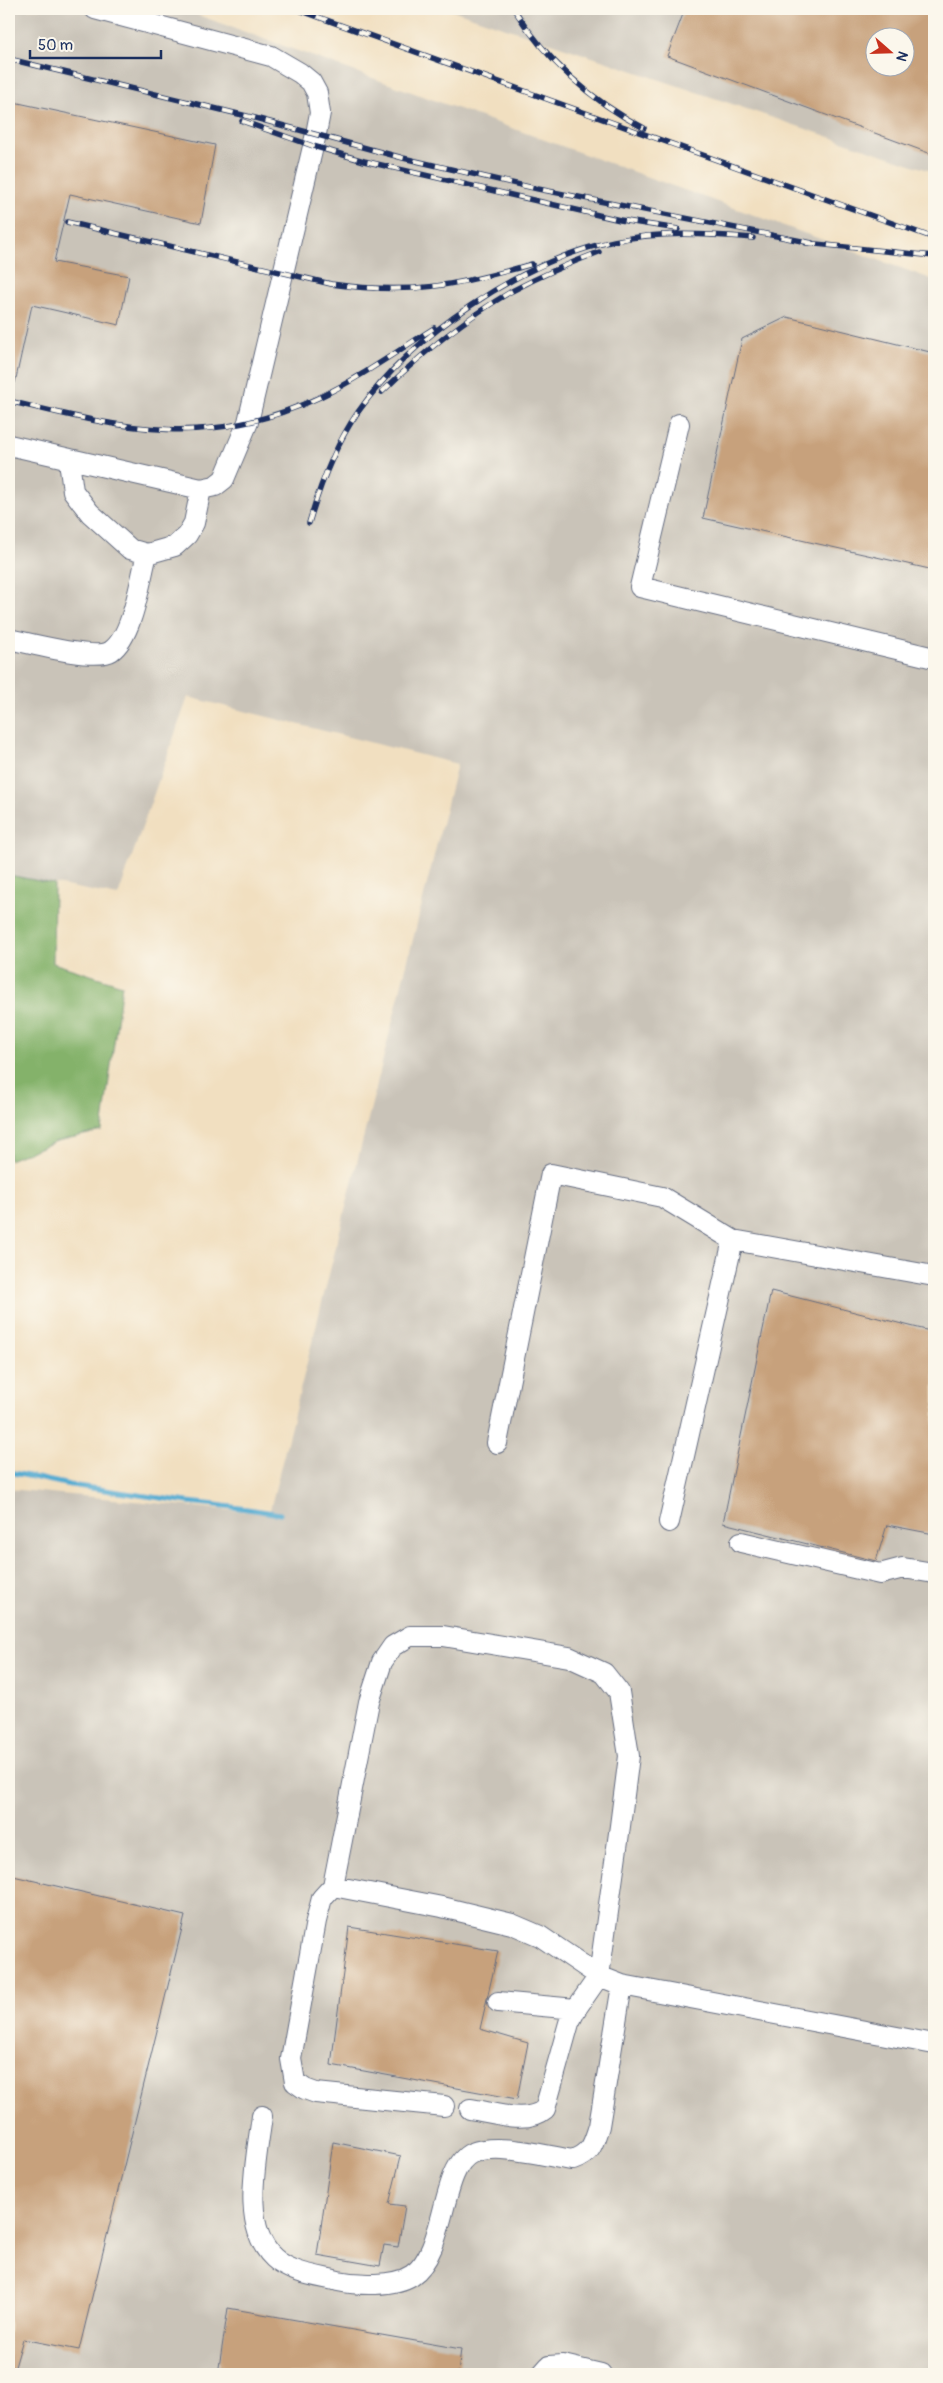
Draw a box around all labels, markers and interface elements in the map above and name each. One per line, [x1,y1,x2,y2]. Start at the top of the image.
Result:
scale bar [30,28,161,60]
north arrow [866,28,916,78]
text: 50 m [38,36,73,55]
text: N [892,49,911,64]

